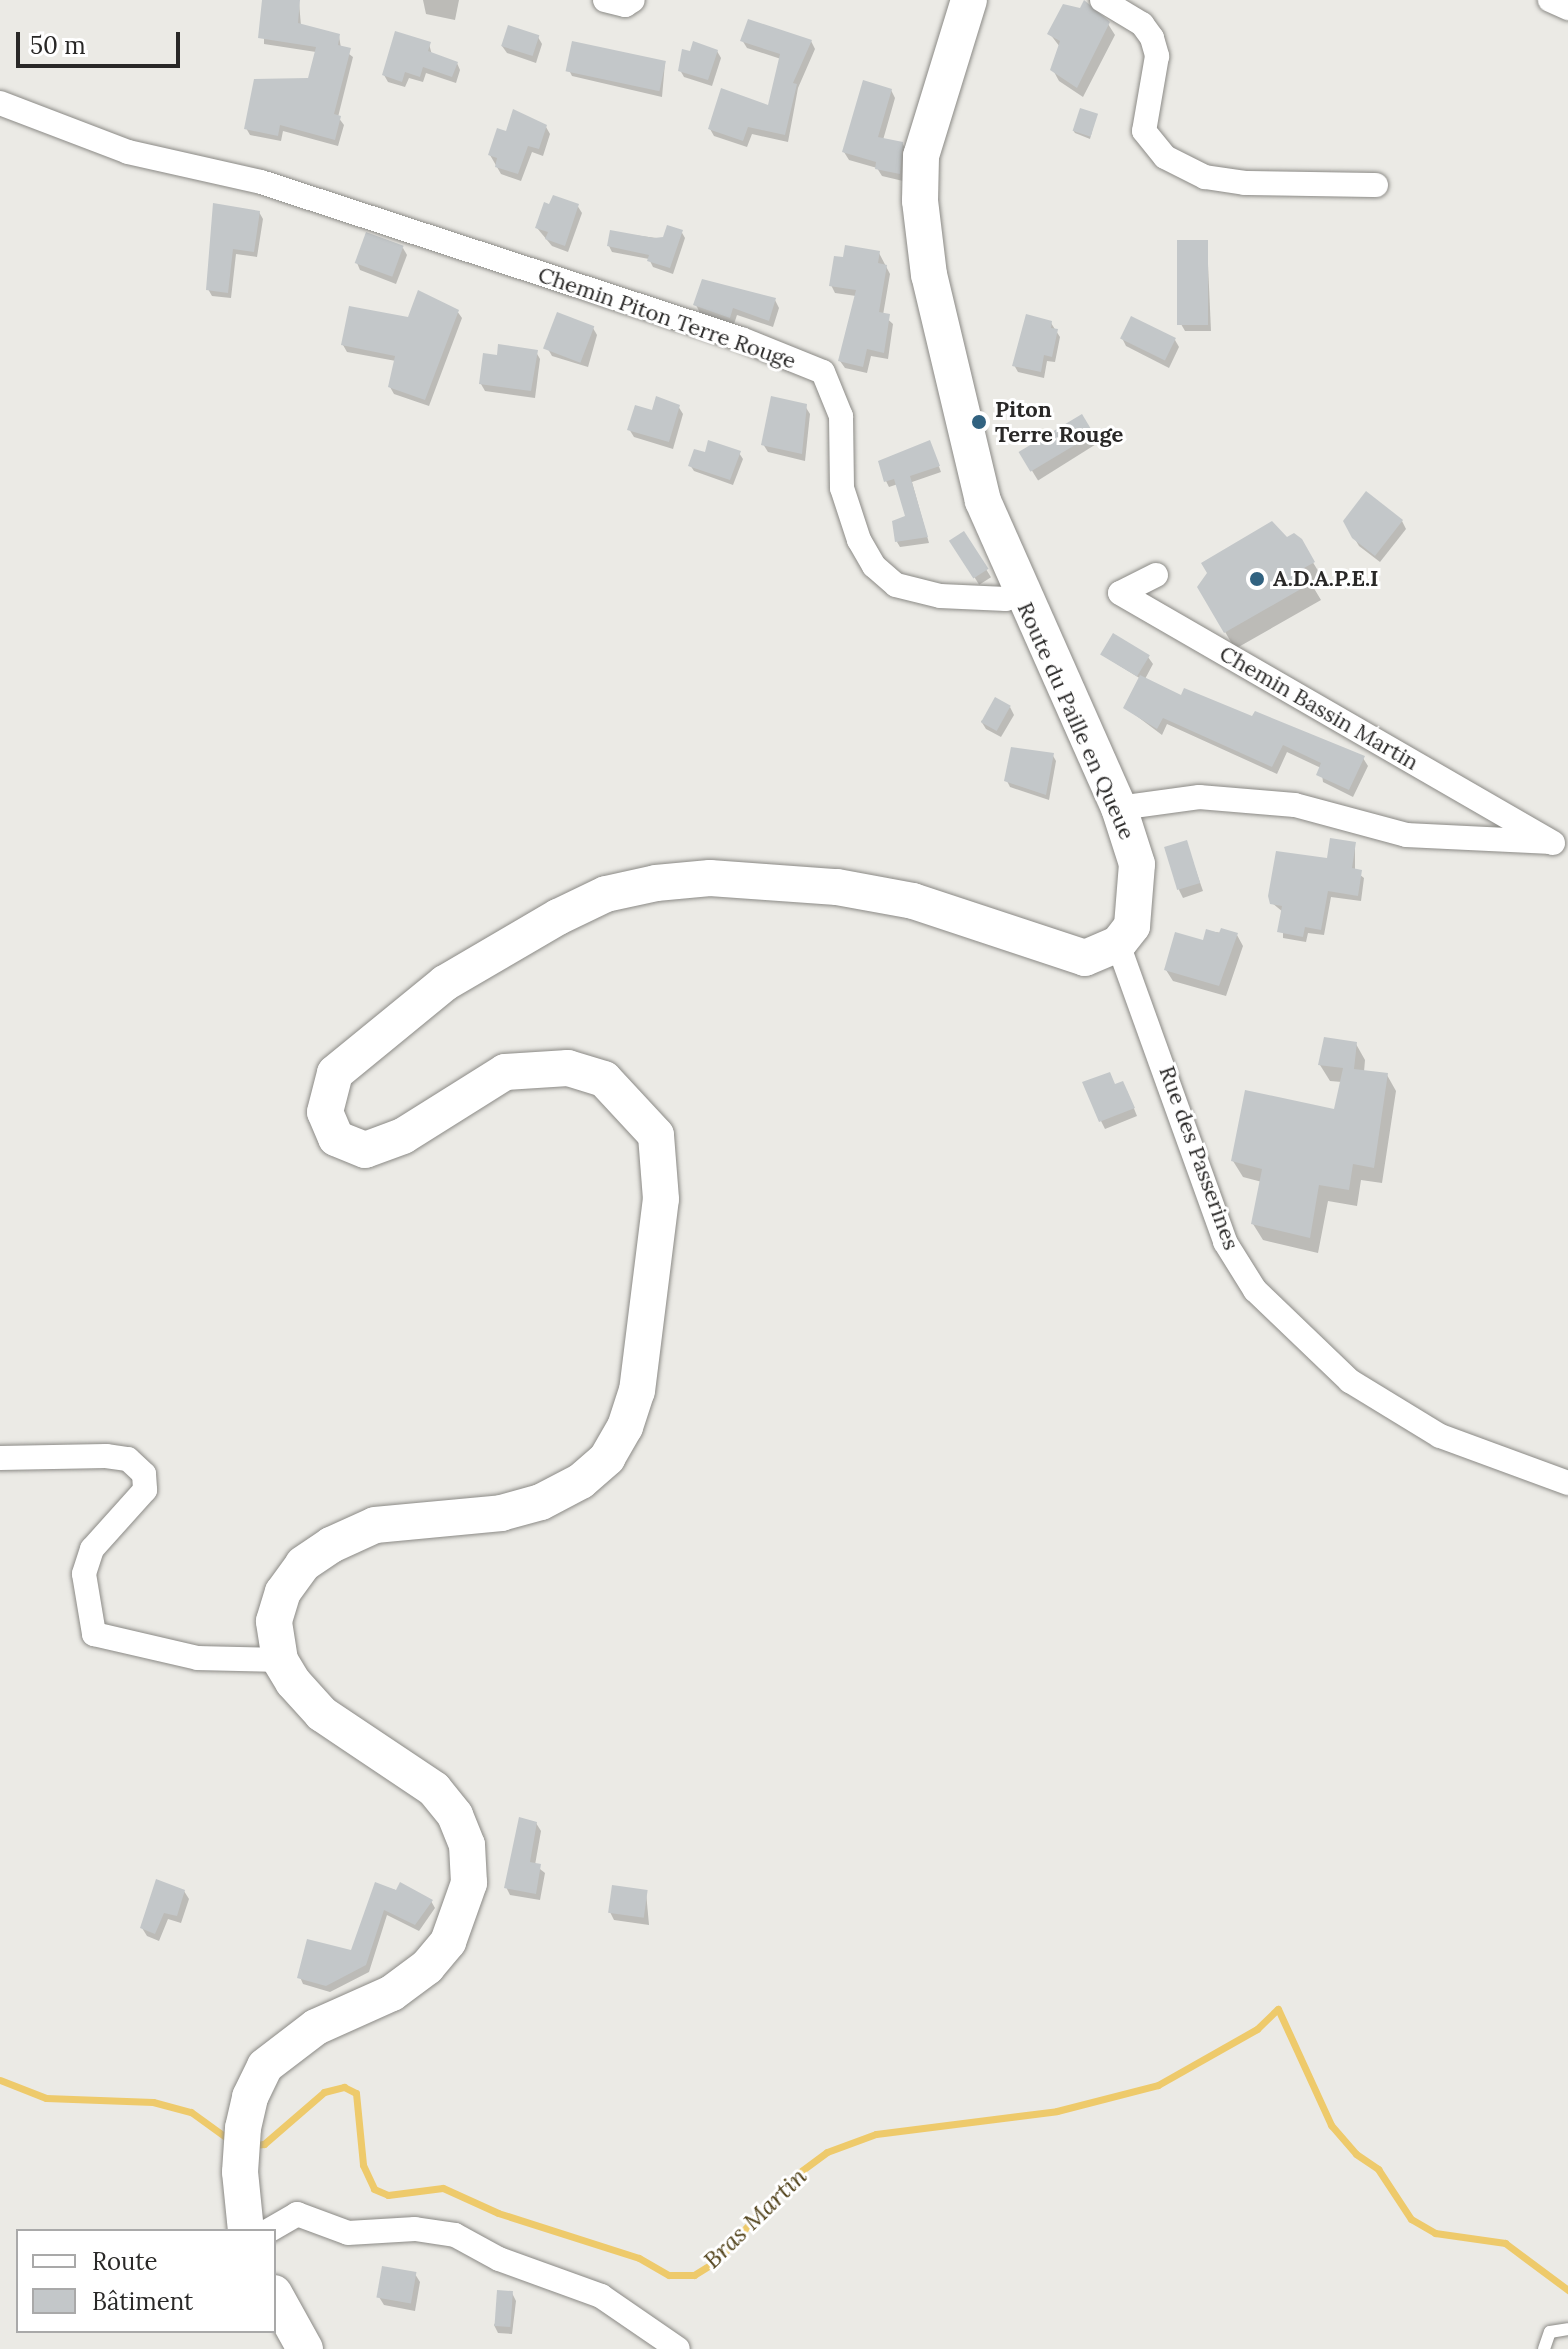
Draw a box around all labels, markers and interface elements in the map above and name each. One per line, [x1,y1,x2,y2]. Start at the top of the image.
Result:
scale bar [20,16,184,66]
text: 50 m [30,30,86,61]
street label: Chemin Piton Terre Rouge [535,261,799,375]
place label: Piton Terre Rouge [995,396,1123,448]
marker: Piton Terre Rouge [970,413,988,431]
place label: A.D.A.P.E.I [1273,566,1379,592]
marker: A.D.A.P.E.I [1248,570,1266,588]
street label: Route du Paille en Queue [1012,598,1140,844]
street label: Chemin Bassin Martin [1215,640,1423,776]
street label: Rue des Passerines [1153,1062,1245,1254]
water label: Bras Martin [697,2162,813,2274]
legend [16,2229,276,2333]
text: Route [92,2246,158,2277]
text: Bâtiment [92,2286,193,2317]

